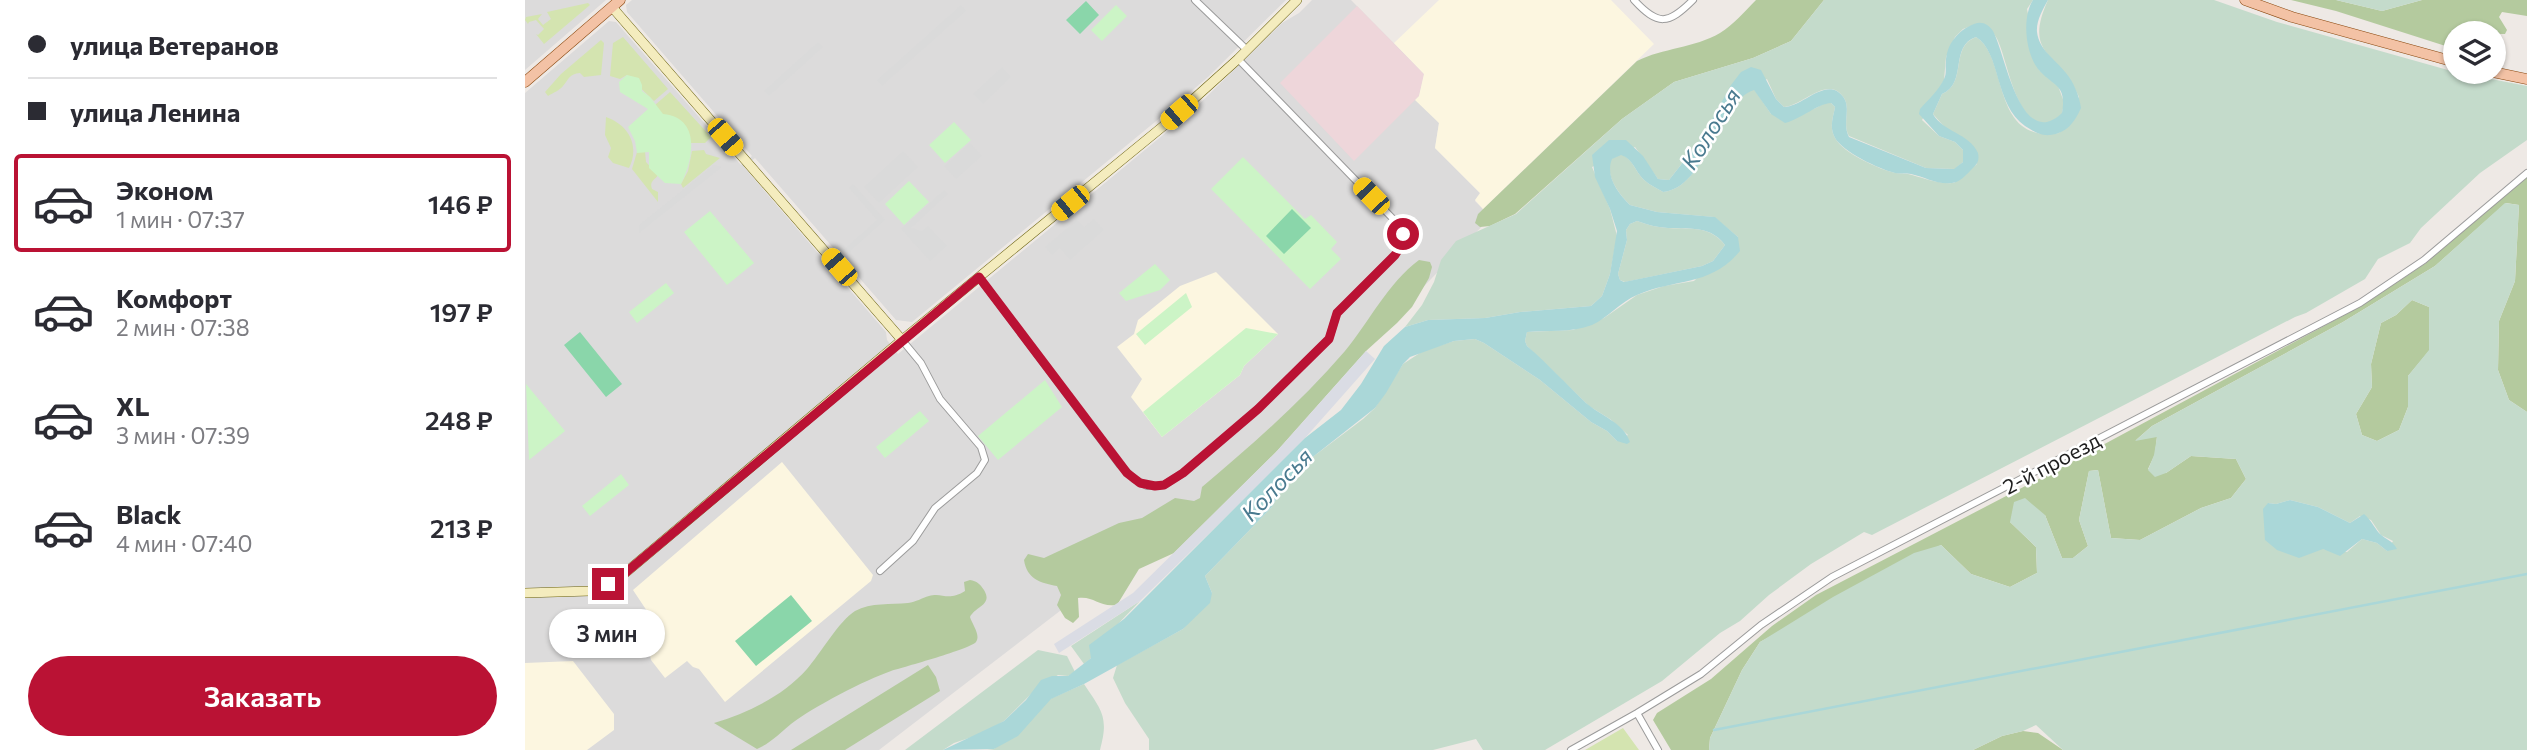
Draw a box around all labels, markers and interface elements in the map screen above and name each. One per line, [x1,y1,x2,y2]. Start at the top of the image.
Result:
map controls [2443,21,2506,84]
button: layers [2443,21,2506,84]
text: улица Ветеранов [70,29,279,60]
water label: Колосья [1674,83,1746,174]
car [1157,90,1202,134]
text: улица Ленина [70,96,240,127]
car [704,114,747,160]
icon: car [32,172,95,235]
text: Эконом [116,174,213,205]
car [1349,174,1394,218]
car [1048,182,1093,224]
text: 146 ₽ [428,188,493,219]
text: 1 мин · 07:37 [116,205,245,233]
route start [1387,218,1419,250]
car [818,244,861,290]
icon: car [32,280,95,343]
text: Комфорт [116,282,232,313]
text: 197 ₽ [430,296,493,327]
text: 2 мин · 07:38 [116,313,250,341]
icon: car [32,388,95,451]
text: XL [116,390,150,421]
text: 248 ₽ [425,404,493,435]
text: 3 мин · 07:39 [116,421,250,449]
street label: 2-й проезд [1998,427,2104,499]
water label: Колосья [1235,442,1318,526]
icon: car [32,496,95,559]
text: Black [116,498,182,529]
text: 213 ₽ [430,512,493,543]
text: 4 мин · 07:40 [116,529,252,557]
route end [592,568,624,600]
callout: 3 мин [550,608,666,658]
text: 3 мин [576,619,638,647]
button: Заказать [28,656,497,736]

